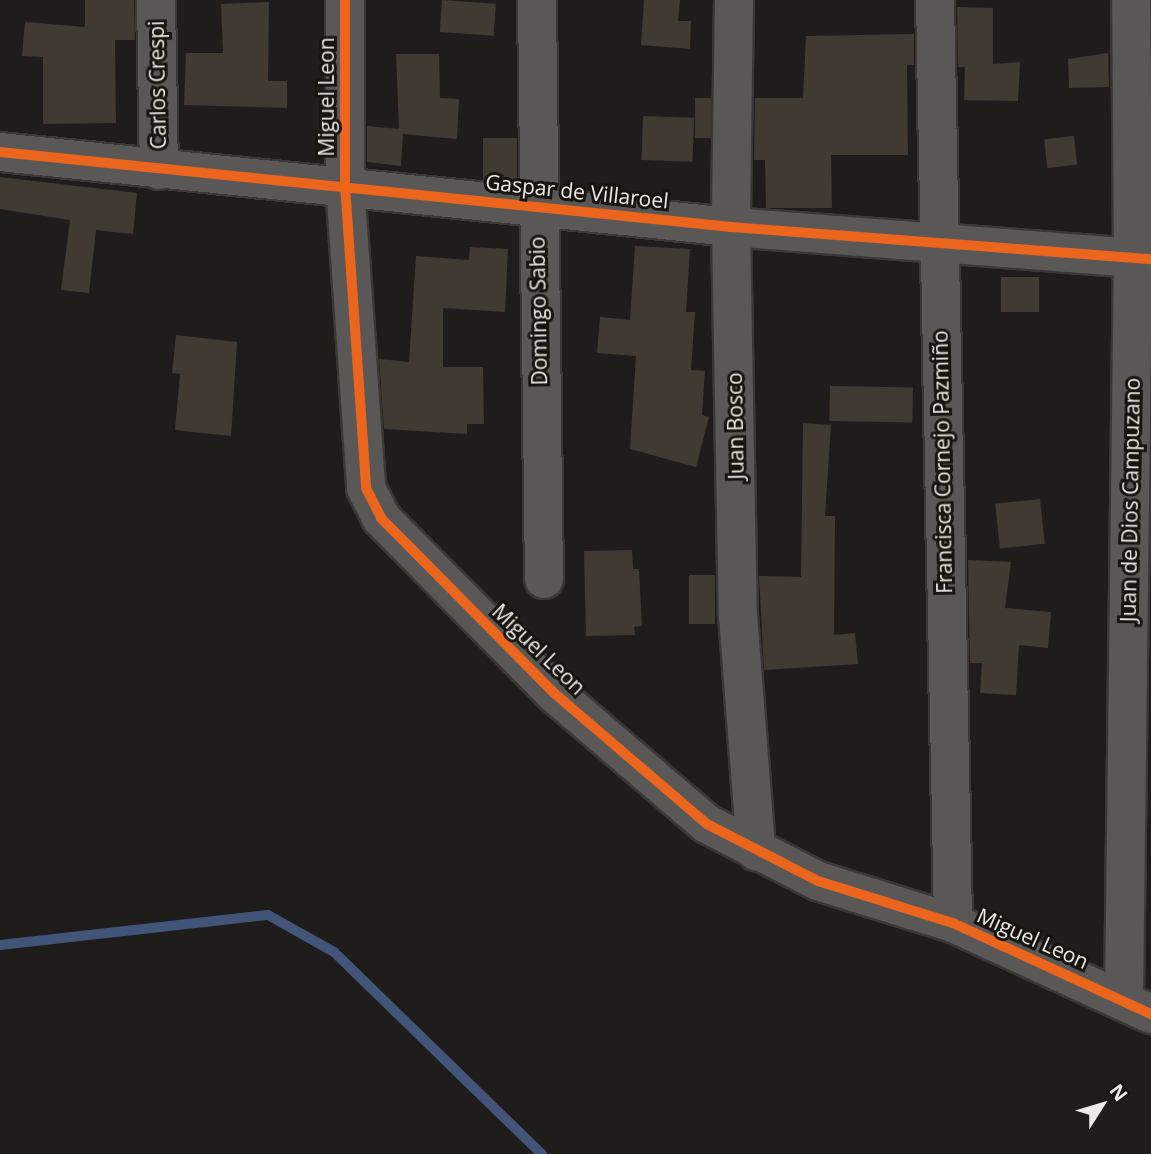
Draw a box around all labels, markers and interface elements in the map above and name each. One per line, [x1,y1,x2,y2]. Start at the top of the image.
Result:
street label: Carlos Crespi [143,20,171,150]
street label: Miguel Leon [313,37,339,157]
street label: Gaspar de Villaroel [484,169,670,213]
street label: Domingo Sabio [524,236,552,386]
street label: Francisca Cornejo Pazmiño [927,330,957,594]
street label: Juan Bosco [721,372,749,480]
street label: Juan de Dios Campuzano [1115,378,1145,622]
street label: Miguel Leon [487,599,591,699]
street label: Miguel Leon [973,902,1093,974]
north arrow [1067,1070,1137,1140]
text: N [1104,1078,1134,1106]

